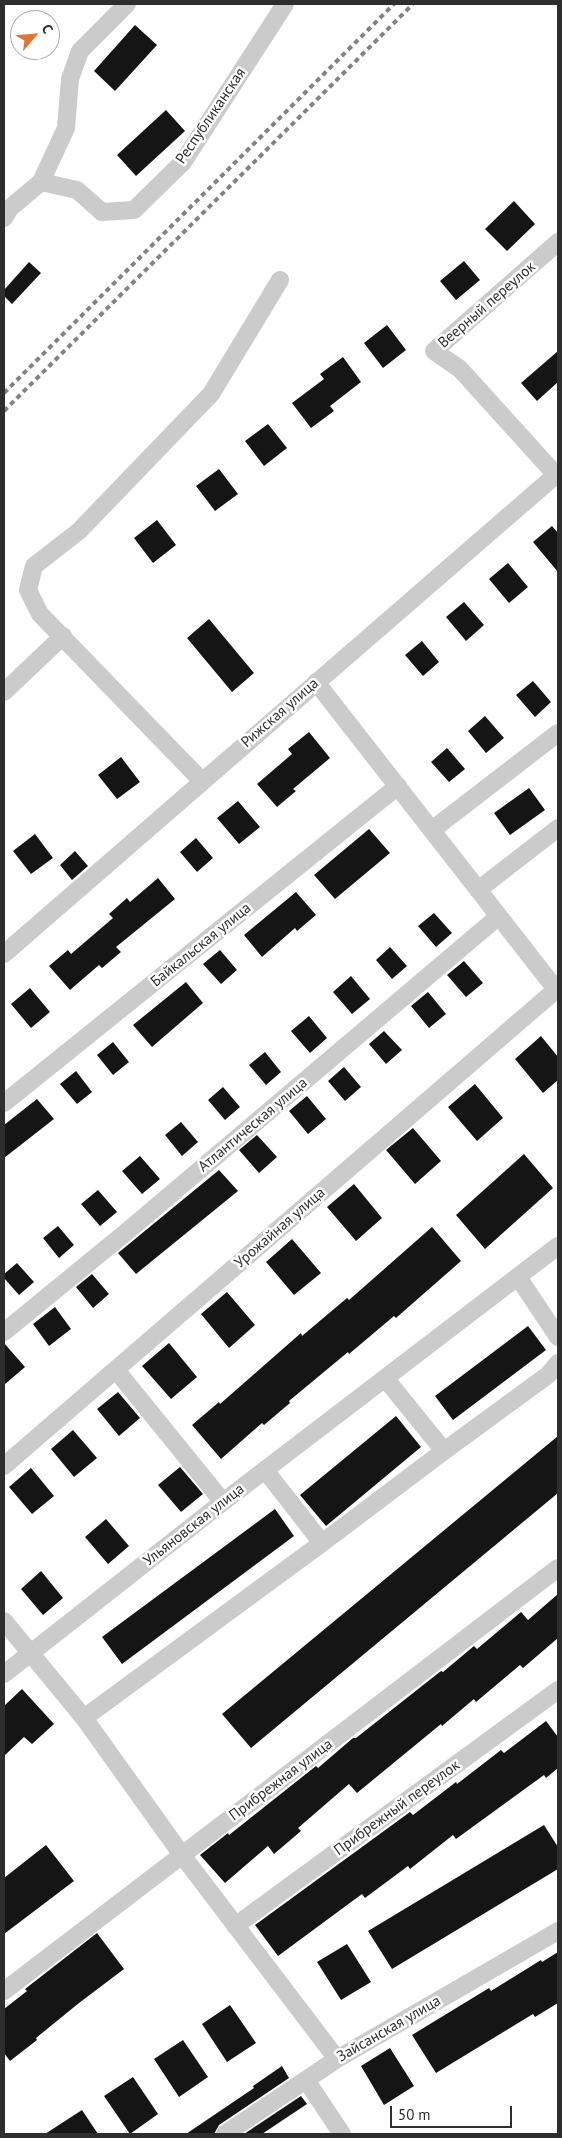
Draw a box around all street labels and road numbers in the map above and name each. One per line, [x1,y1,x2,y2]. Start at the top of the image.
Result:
street label: Республиканская [172,65,250,167]
street label: Веерный переулок [435,258,539,352]
street label: Рижская улица [238,675,322,751]
street label: Байкальская улица [147,899,255,991]
street label: Атлантическая улица [195,1074,311,1176]
street label: Урожайная улица [231,1184,329,1272]
street label: Ульяновская улица [140,1480,248,1570]
street label: Прибрежная улица [226,1735,336,1825]
street label: Прибрежный переулок [331,1756,463,1860]
street label: Зайсанская улица [334,1992,444,2066]

